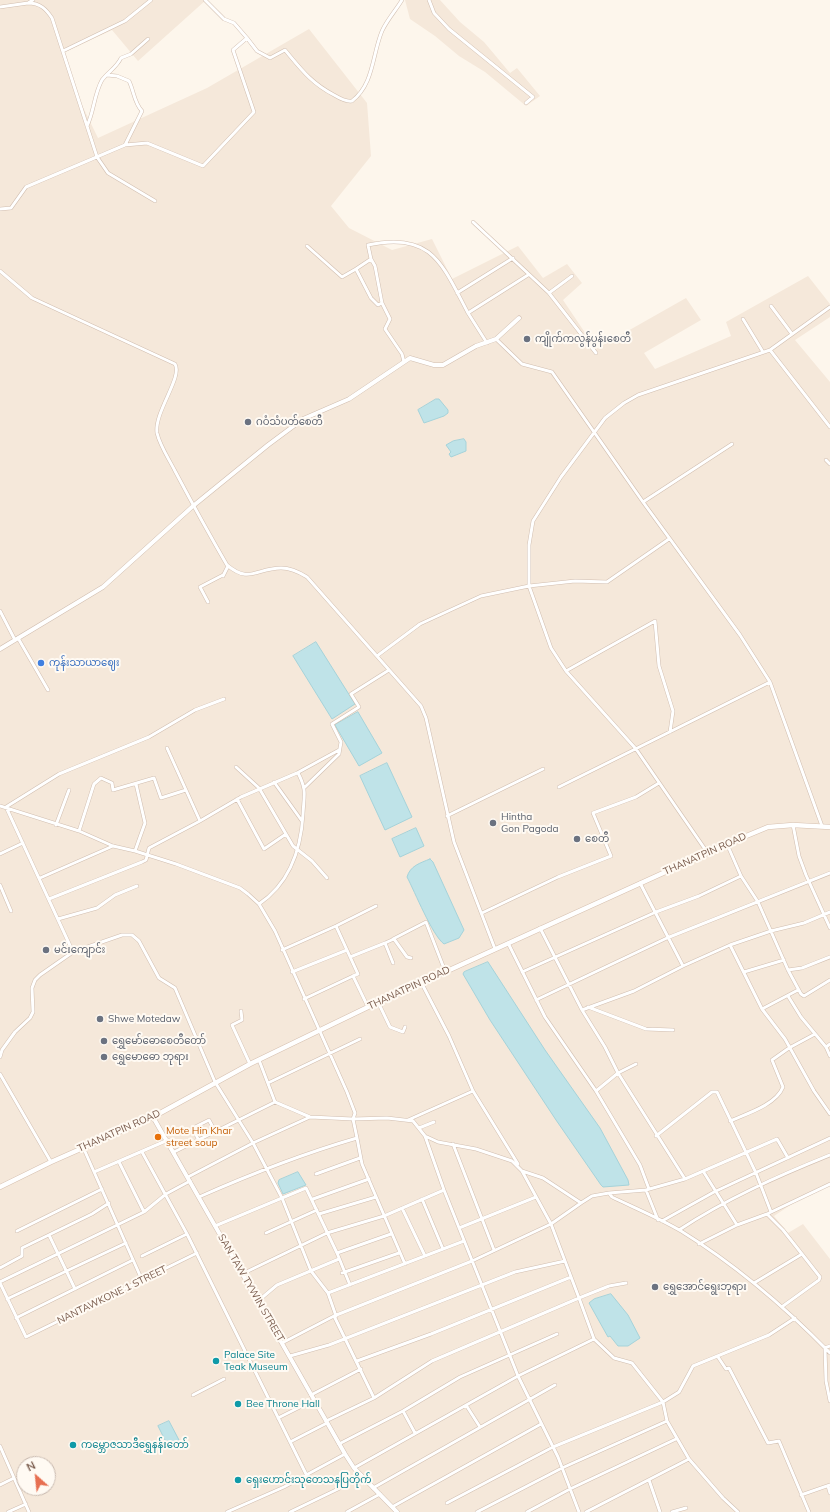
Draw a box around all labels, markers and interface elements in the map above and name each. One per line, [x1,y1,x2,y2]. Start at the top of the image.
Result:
place label: ကျိုက်ကလွန်ပွန်းစေတီ [535,333,631,345]
marker: ကျိုက်ကလွန်ပွန်းစေတီ [522,334,532,344]
place label: ဂဝံသံပတ်စေတီ [256,416,323,428]
marker: ဂဝံသံပတ်စေတီ [243,417,253,427]
place label: ကုန်းသာယာဈေး [49,657,119,669]
marker: ကုန်းသာယာဈေး [36,658,46,668]
place label: Hintha Gon Pagoda [501,811,558,834]
marker: Hintha Gon Pagoda [488,818,498,828]
street label: THANATPIN ROAD [662,830,748,878]
place label: စေတီ [585,833,609,845]
marker: စေတီ [572,834,582,844]
place label: မင်းကျောင်း [54,944,105,956]
marker: မင်းကျောင်း [41,945,51,955]
street label: THANATPIN ROAD [366,964,452,1012]
place label: Shwe Motedaw [108,1013,180,1025]
marker: Shwe Motedaw [95,1014,105,1024]
place label: ရွှေမော်ဓောစေတီတော် [112,1035,206,1047]
marker: ရွှေမော်ဓောစေတီတော် [99,1036,109,1046]
place label: ရွှေမောဓော ဘုရား [112,1051,189,1063]
marker: ရွှေမောဓော ဘုရား [99,1052,109,1062]
street label: THANATPIN ROAD [76,1107,162,1155]
place label: Mote Hin Khar street soup [166,1125,232,1148]
marker: Mote Hin Khar street soup [153,1132,163,1142]
street label: SAN TAW TYWIN STREET [215,1232,287,1344]
street label: NANTAWKONE 1 STREET [55,1263,169,1327]
place label: ရွှေအောင်ရွေးဘုရား [663,1281,747,1293]
marker: ရွှေအောင်ရွေးဘုရား [650,1282,660,1292]
place label: Palace Site Teak Museum [224,1349,288,1372]
marker: Palace Site Teak Museum [211,1356,221,1366]
place label: Bee Throne Hall [246,1398,320,1410]
marker: Bee Throne Hall [233,1399,243,1409]
place label: ကမ္ဘောဇသာဒီရွှေနန်းတော် [81,1439,189,1451]
marker: ကမ္ဘောဇသာဒီရွှေနန်းတော် [68,1440,78,1450]
north arrow [16,1456,56,1496]
text: N [24,1458,38,1474]
place label: ရှေးဟောင်းသုတေသနပြတိုက် [246,1474,372,1486]
marker: ရှေးဟောင်းသုတေသနပြတိုက် [233,1475,243,1485]

